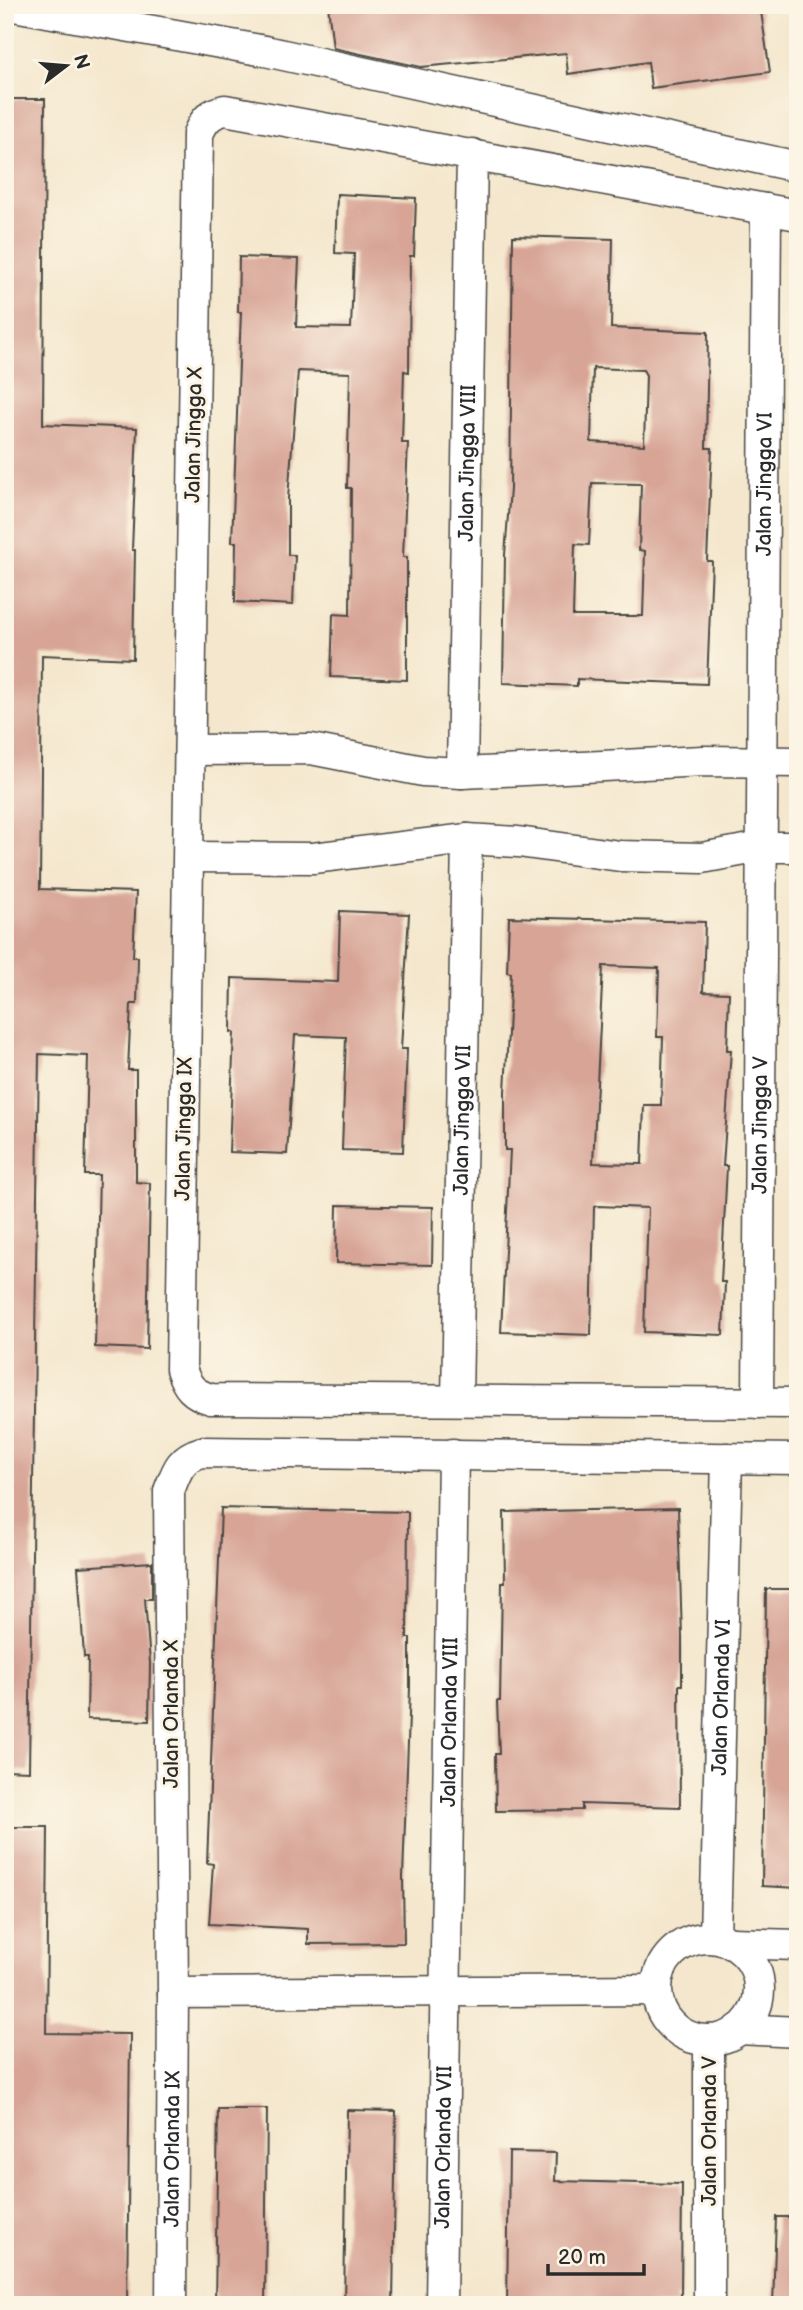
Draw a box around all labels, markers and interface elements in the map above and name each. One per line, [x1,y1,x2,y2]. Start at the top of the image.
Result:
north arrow [32,32,102,102]
text: N [68,52,94,72]
street label: Jalan Jingga X [180,367,208,503]
street label: Jalan Jingga VIII [453,384,481,542]
street label: Jalan Jingga VI [751,412,777,556]
street label: Jalan Jingga VII [448,1044,476,1196]
street label: Jalan Jingga V [747,1056,773,1194]
street label: Jalan Jingga IX [170,1057,198,1201]
street label: Jalan Orlanda VI [707,1618,735,1776]
street label: Jalan Orlanda VIII [436,1637,463,1807]
street label: Jalan Orlanda X [159,1640,184,1788]
street label: Jalan Orlanda V [697,2056,722,2206]
street label: Jalan Orlanda VII [430,2065,457,2229]
street label: Jalan Orlanda IX [159,2071,185,2227]
scale bar [548,2233,644,2277]
text: 20 m [558,2245,606,2270]

